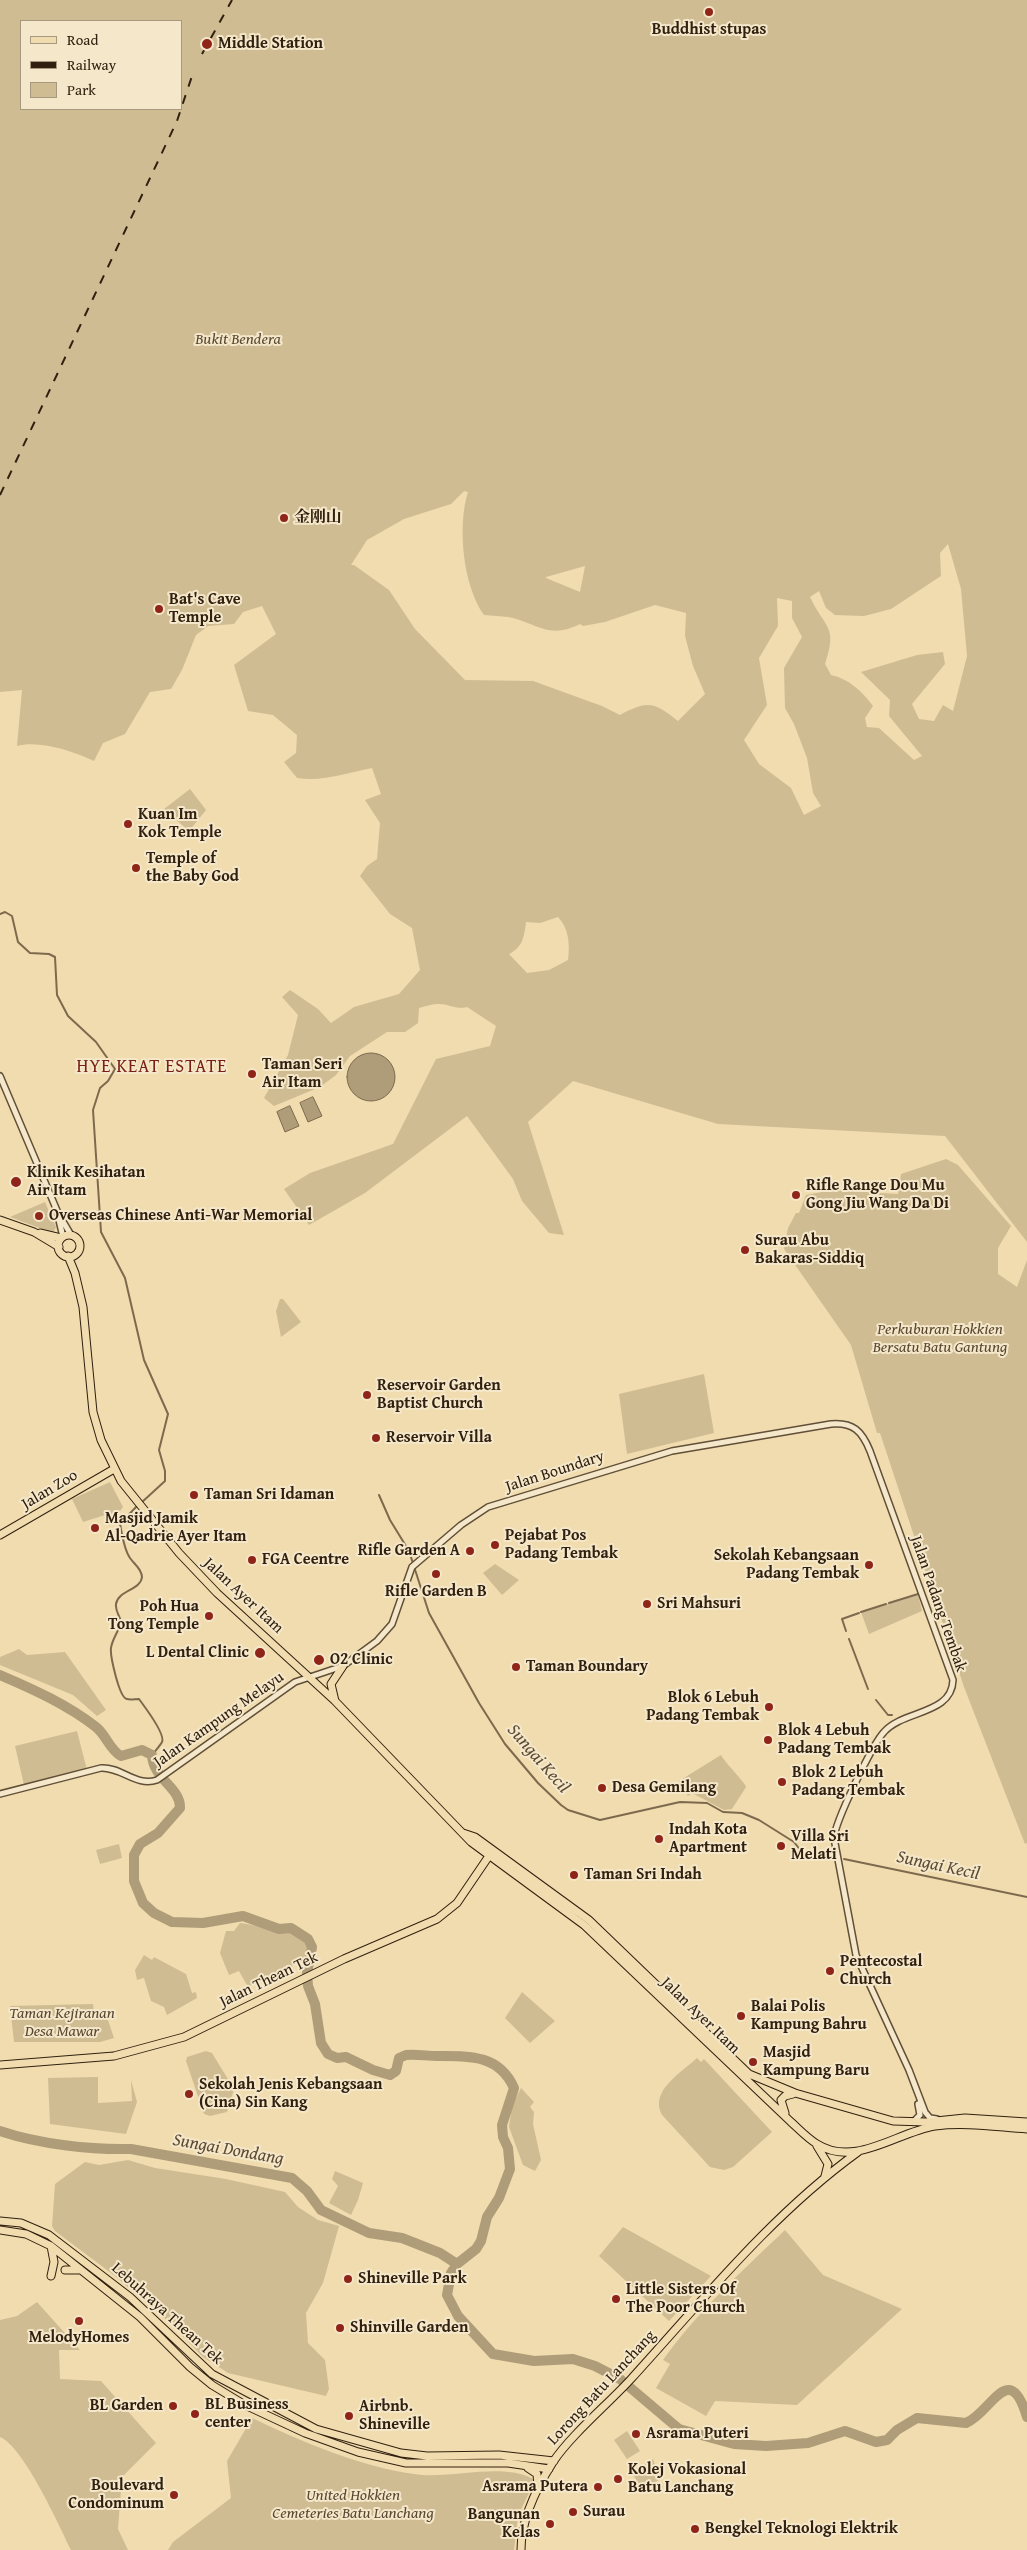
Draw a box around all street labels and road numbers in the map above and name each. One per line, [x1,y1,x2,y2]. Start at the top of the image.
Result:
street label: Jalan Boundary [503,1447,607,1497]
street label: Jalan Zoo [18,1466,82,1514]
street label: Jalan Padang Tembak [906,1533,970,1675]
street label: Jalan Ayer Itam [199,1554,287,1638]
street label: Jalan Kampung Melayu [150,1668,288,1772]
street label: Jalan Thean Tek [217,1948,321,2012]
street label: Jalan Ayer Itam [656,1973,744,2059]
street label: Lebuhraya Thean Tek [107,2259,227,2369]
street label: Lorong Batu Lanchang [544,2327,660,2449]

